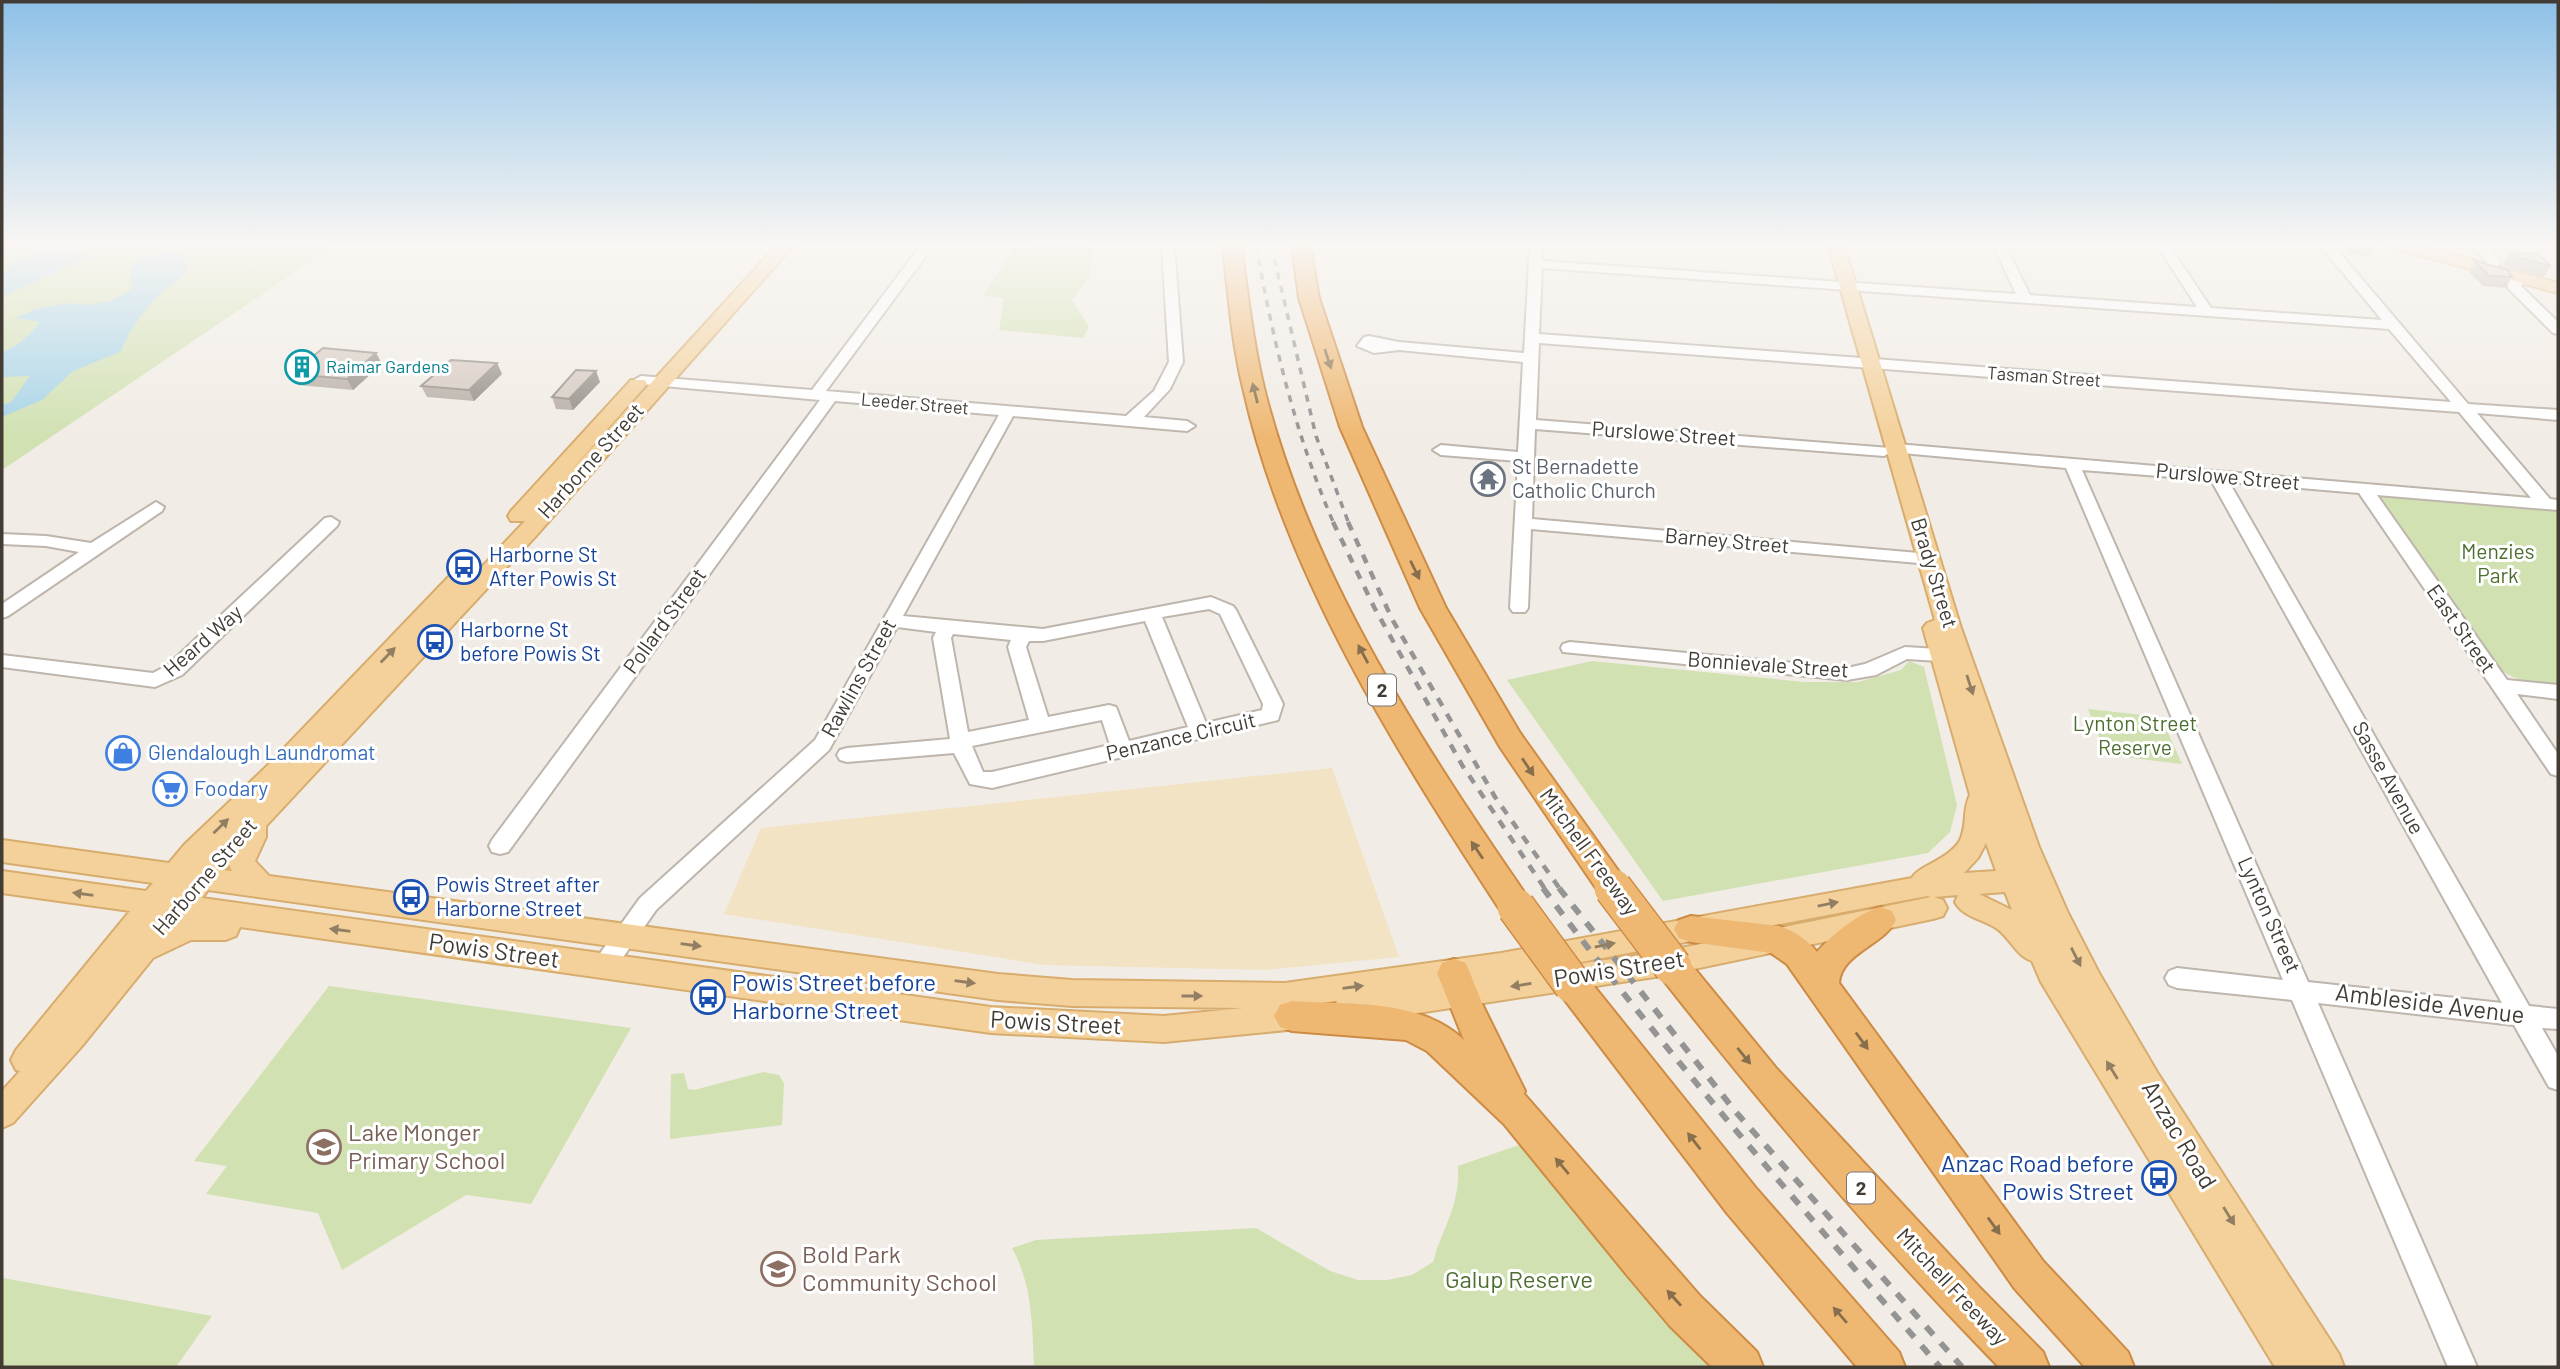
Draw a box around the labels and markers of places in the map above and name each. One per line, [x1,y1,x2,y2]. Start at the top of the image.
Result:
building icon: Raimar Gardens [283,348,321,386]
place label: Raimar Gardens [326,355,449,377]
place label: St Bernadette Catholic Church [1512,453,1656,502]
temple icon: St Bernadette Catholic Church [1469,460,1507,498]
place label: Harborne St After Powis St [489,541,617,590]
bus stop icon: Harborne St After Powis St [445,548,483,586]
place label: Harborne St before Powis St [460,616,601,665]
bus stop icon: Harborne St before Powis St [416,623,454,661]
shop icon: Glendalough Laundromat [104,734,142,772]
place label: Glendalough Laundromat [148,739,376,764]
supermarket icon: Foodary [151,770,189,808]
place label: Foodary [194,775,268,800]
place label: Powis Street after Harborne Street [436,871,600,920]
bus stop icon: Powis Street after Harborne Street [392,878,430,916]
place label: Powis Street before Harborne Street [732,967,936,1024]
bus stop icon: Powis Street before Harborne Street [689,978,727,1016]
place label: Lake Monger Primary School [348,1117,505,1174]
school or university icon: Lake Monger Primary School [305,1128,343,1166]
place label: Anzac Road before Powis Street [1941,1148,2134,1205]
bus stop icon: Anzac Road before Powis Street [2140,1159,2178,1197]
place label: Bold Park Community School [802,1239,997,1296]
school or university icon: Bold Park Community School [759,1250,797,1288]

